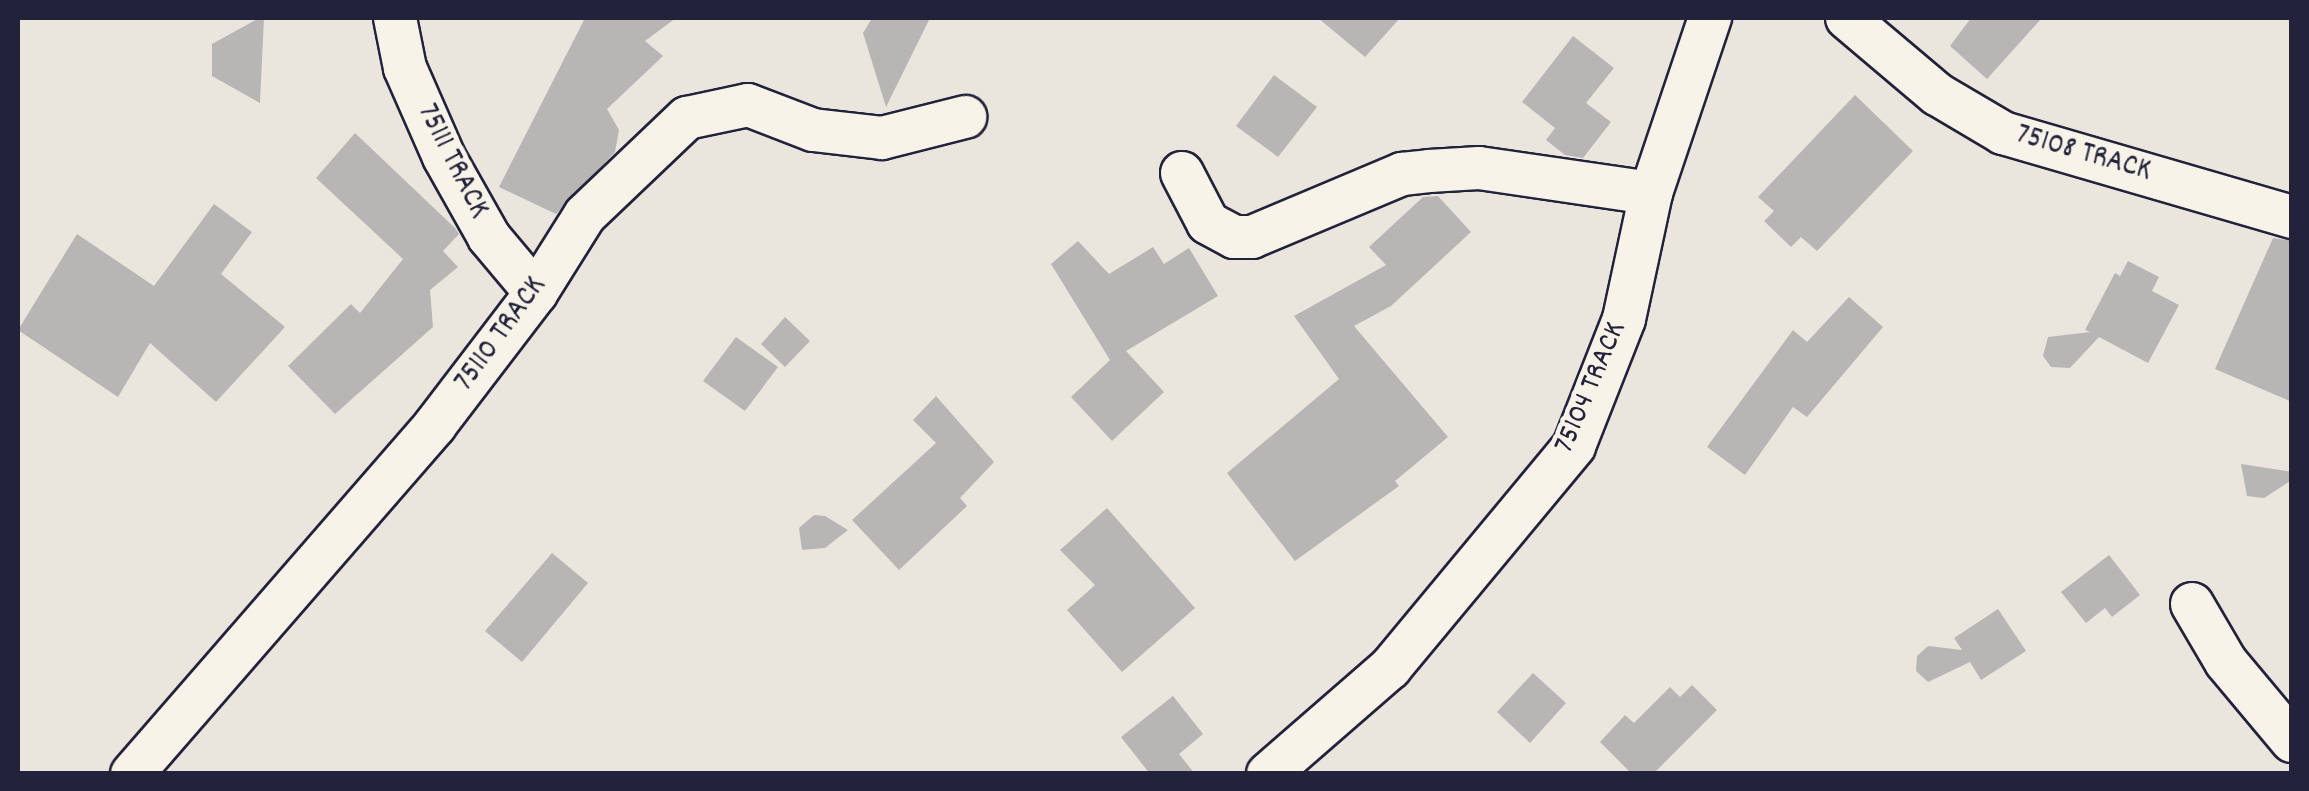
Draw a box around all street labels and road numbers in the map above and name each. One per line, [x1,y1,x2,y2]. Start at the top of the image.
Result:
street label: 75111 TRACK [407,99,495,225]
street label: 75108 TRACK [2011,119,2155,191]
street label: 75110 TRACK [448,270,556,400]
street label: 75104 TRACK [1548,317,1636,459]

